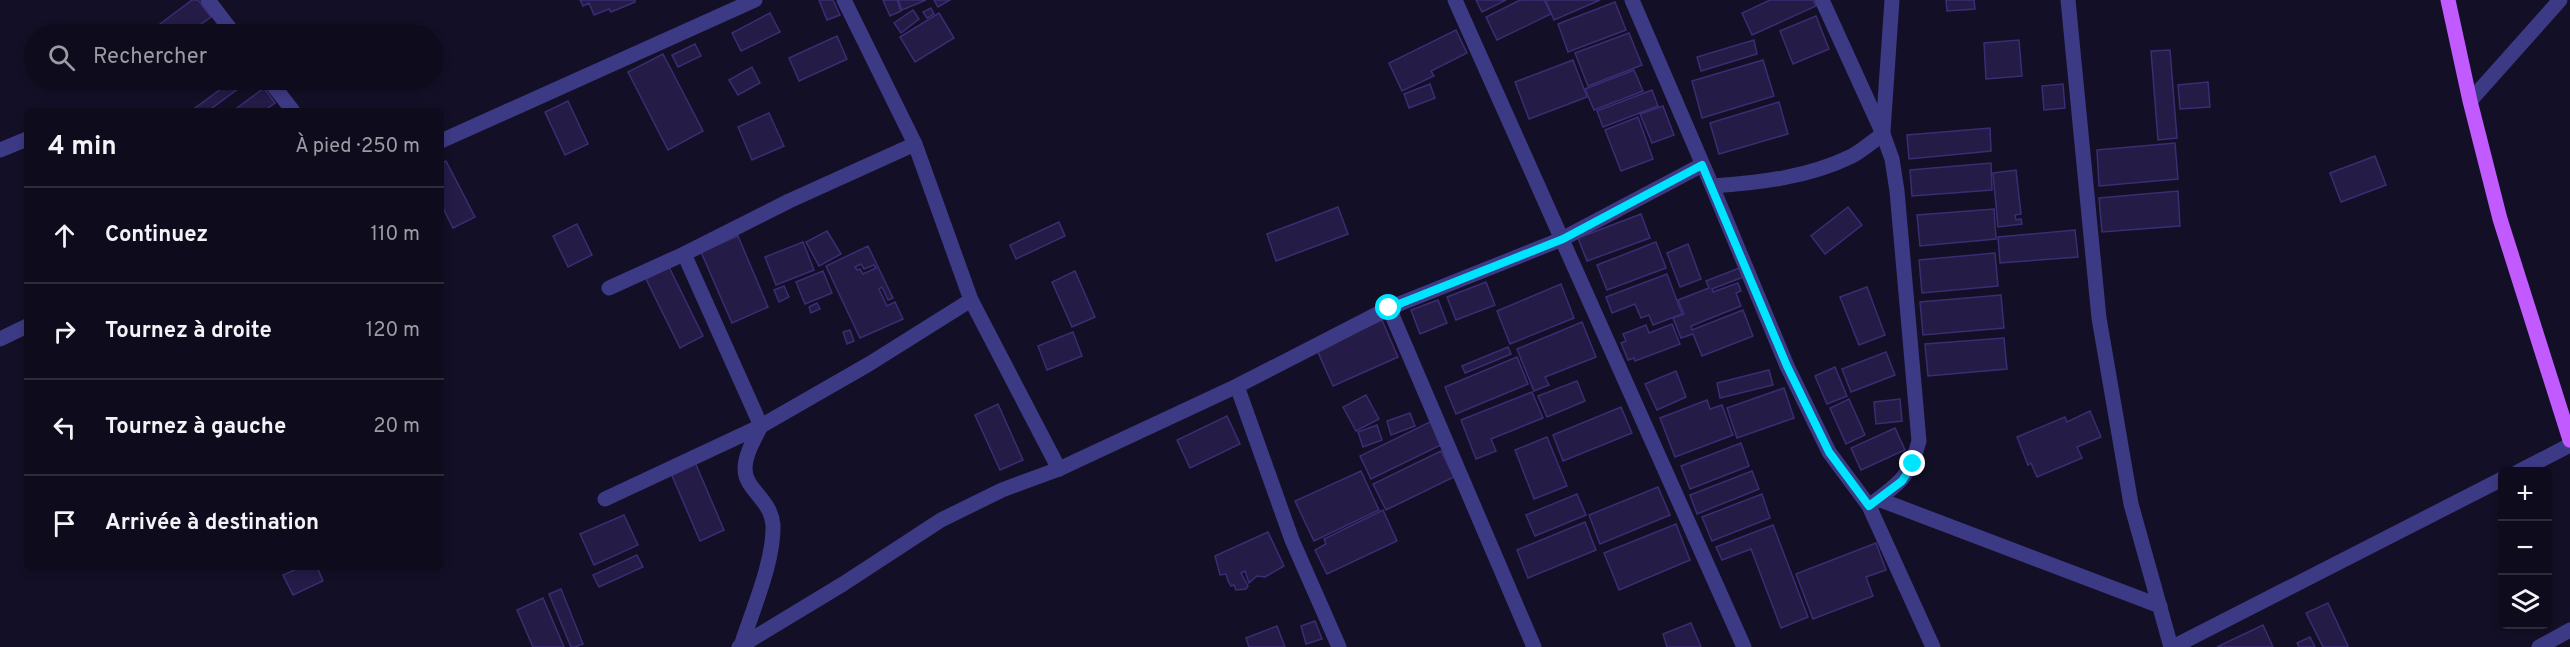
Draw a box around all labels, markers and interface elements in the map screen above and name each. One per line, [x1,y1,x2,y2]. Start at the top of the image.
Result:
search box [24,24,444,90]
icon: search [45,41,78,74]
text: Rechercher [93,44,207,71]
text: 4 min [48,131,117,164]
text: À pied · 250 m [295,134,420,160]
icon: ahead [48,219,81,252]
text: Continuez [105,222,208,249]
text: 110 m [371,222,420,248]
route start [1375,294,1401,320]
icon: right [48,315,81,348]
text: Tournez à droite [105,318,272,345]
text: 120 m [366,318,420,344]
icon: left [48,411,81,444]
text: Tournez à gauche [105,414,286,441]
text: 20 m [373,414,420,440]
route end [1899,450,1925,476]
map controls [2498,467,2552,629]
button: + [2498,467,2552,521]
icon: arrive [48,507,81,540]
text: Arrivée à destination [105,510,319,537]
button: − [2498,521,2552,575]
button: layers [2498,575,2552,629]

